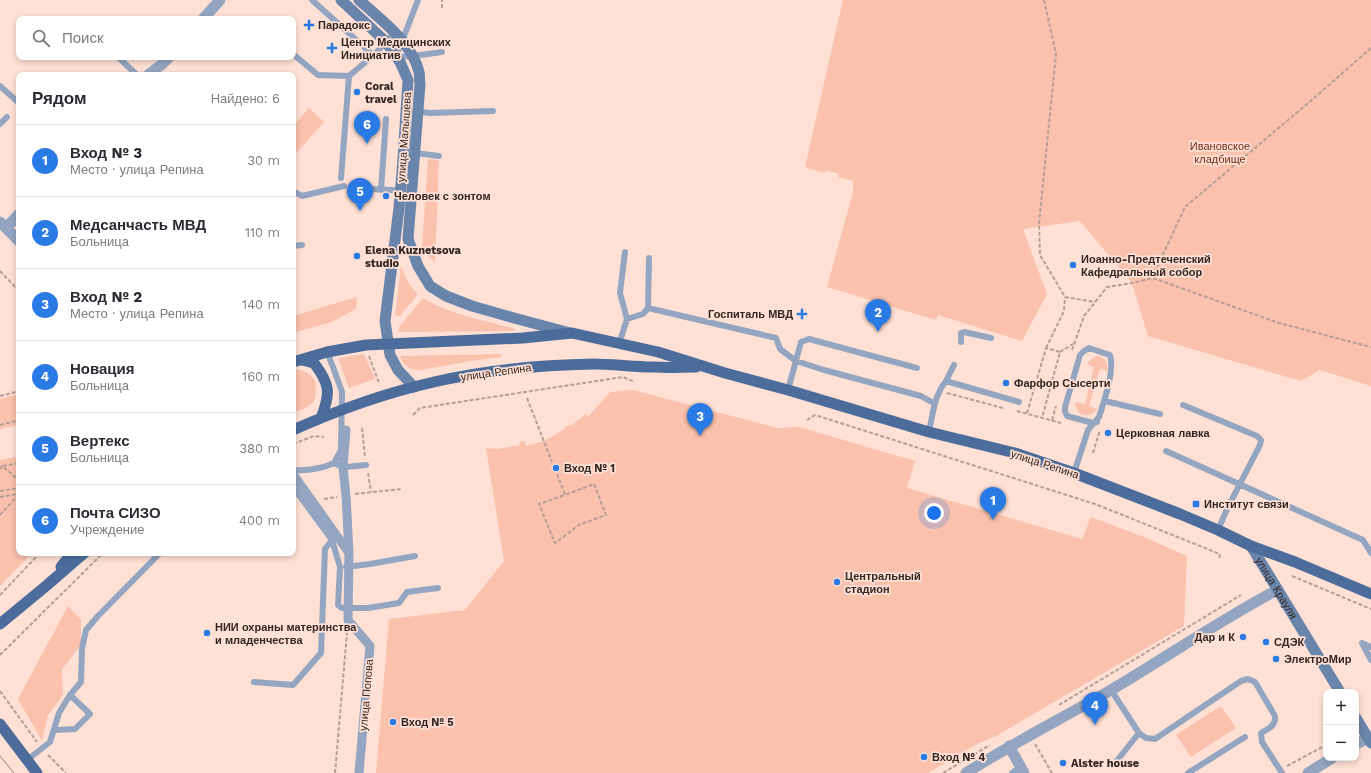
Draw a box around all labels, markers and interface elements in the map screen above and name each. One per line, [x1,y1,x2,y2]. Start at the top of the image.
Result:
search box [16,16,296,60]
marker: Парадокс [303,19,315,31]
place label: Парадокс [318,19,370,32]
icon: search [30,27,52,49]
text: Поиск [62,29,104,47]
place label: Центр Медицинских Инициатив [341,36,452,62]
marker: Центр Медицинских Инициатив [326,42,338,54]
place label: Coral travel [365,80,397,106]
marker: Coral travel [352,87,362,97]
text: Рядом [32,88,87,108]
text: Найдено: 6 [211,91,280,106]
street label: улица Малышева [395,91,414,183]
pin: 6 [354,111,380,144]
park label: Ивановское кладбище [1190,140,1250,166]
text: Вход № 3 [70,144,142,162]
text: 1 [42,153,48,168]
text: 30 m [248,153,280,168]
text: Место · улица Репина [70,162,204,177]
pin: 5 [347,178,373,211]
place label: Человек с зонтом [394,190,491,203]
marker: Человек с зонтом [381,191,391,201]
text: Медсанчасть МВД [70,216,206,234]
text: 2 [41,225,49,240]
text: 110 m [245,225,280,240]
text: Больница [70,234,129,249]
place label: Elena Kuznetsova studio [365,244,461,270]
marker: Elena Kuznetsova studio [352,251,362,261]
place label: Иоанно-Предтеченский Кафедральный собор [1081,253,1211,279]
marker: Иоанно-Предтеченский Кафедральный собор [1068,260,1078,270]
text: Вход № 2 [70,288,142,306]
text: 3 [41,297,49,312]
text: 140 m [242,297,280,312]
pin: 2 [865,299,891,332]
text: Место · улица Репина [70,306,204,321]
place label: Госпиталь МВД [708,308,793,321]
marker: Госпиталь МВД [796,308,808,320]
text: Новация [70,360,135,378]
street label: улица Репина [460,361,533,384]
text: 4 [41,369,49,384]
text: 160 m [242,369,280,384]
place label: Фарфор Сысерти [1014,377,1111,390]
text: Больница [70,378,129,393]
marker: Фарфор Сысерти [1001,378,1011,388]
pin: 3 [687,403,713,436]
place label: Церковная лавка [1116,427,1211,440]
marker: Церковная лавка [1103,428,1113,438]
text: Вертекс [70,432,129,450]
text: 5 [41,441,49,456]
text: 380 m [240,441,280,456]
street label: улица Репина [1009,447,1082,482]
text: Больница [70,450,129,465]
place label: Вход № 1 [564,462,615,475]
marker: Вход № 1 [551,463,561,473]
pin: 1 [980,487,1006,520]
place label: Институт связи [1204,498,1289,511]
marker: Институт связи [1191,499,1201,509]
your location [924,503,944,523]
text: Почта СИЗО [70,504,161,522]
text: 6 [41,513,49,528]
text: 400 m [239,513,280,528]
text: Учреждение [70,522,145,537]
street label: улица Крауля [1252,555,1300,622]
place label: Центральный стадион [845,570,921,596]
marker: Центральный стадион [832,577,842,587]
place label: НИИ охраны материнства и младенчества [215,621,357,647]
marker: НИИ охраны материнства и младенчества [202,628,212,638]
place label: Дар и К [1195,631,1235,644]
marker: Дар и К [1238,632,1248,642]
place label: СДЭК [1274,636,1304,649]
marker: СДЭК [1261,637,1271,647]
place label: ЭлектроМир [1284,653,1352,666]
marker: ЭлектроМир [1271,654,1281,664]
street label: улица Попова [357,658,376,731]
map controls [1323,689,1359,761]
button: + [1323,689,1359,725]
pin: 4 [1082,692,1108,725]
place label: Вход № 5 [401,716,454,729]
marker: Вход № 5 [388,717,398,727]
button: − [1323,725,1359,761]
place label: Вход № 4 [932,751,985,764]
marker: Вход № 4 [919,752,929,762]
place label: Alster house [1071,757,1139,770]
marker: Alster house [1058,758,1068,768]

